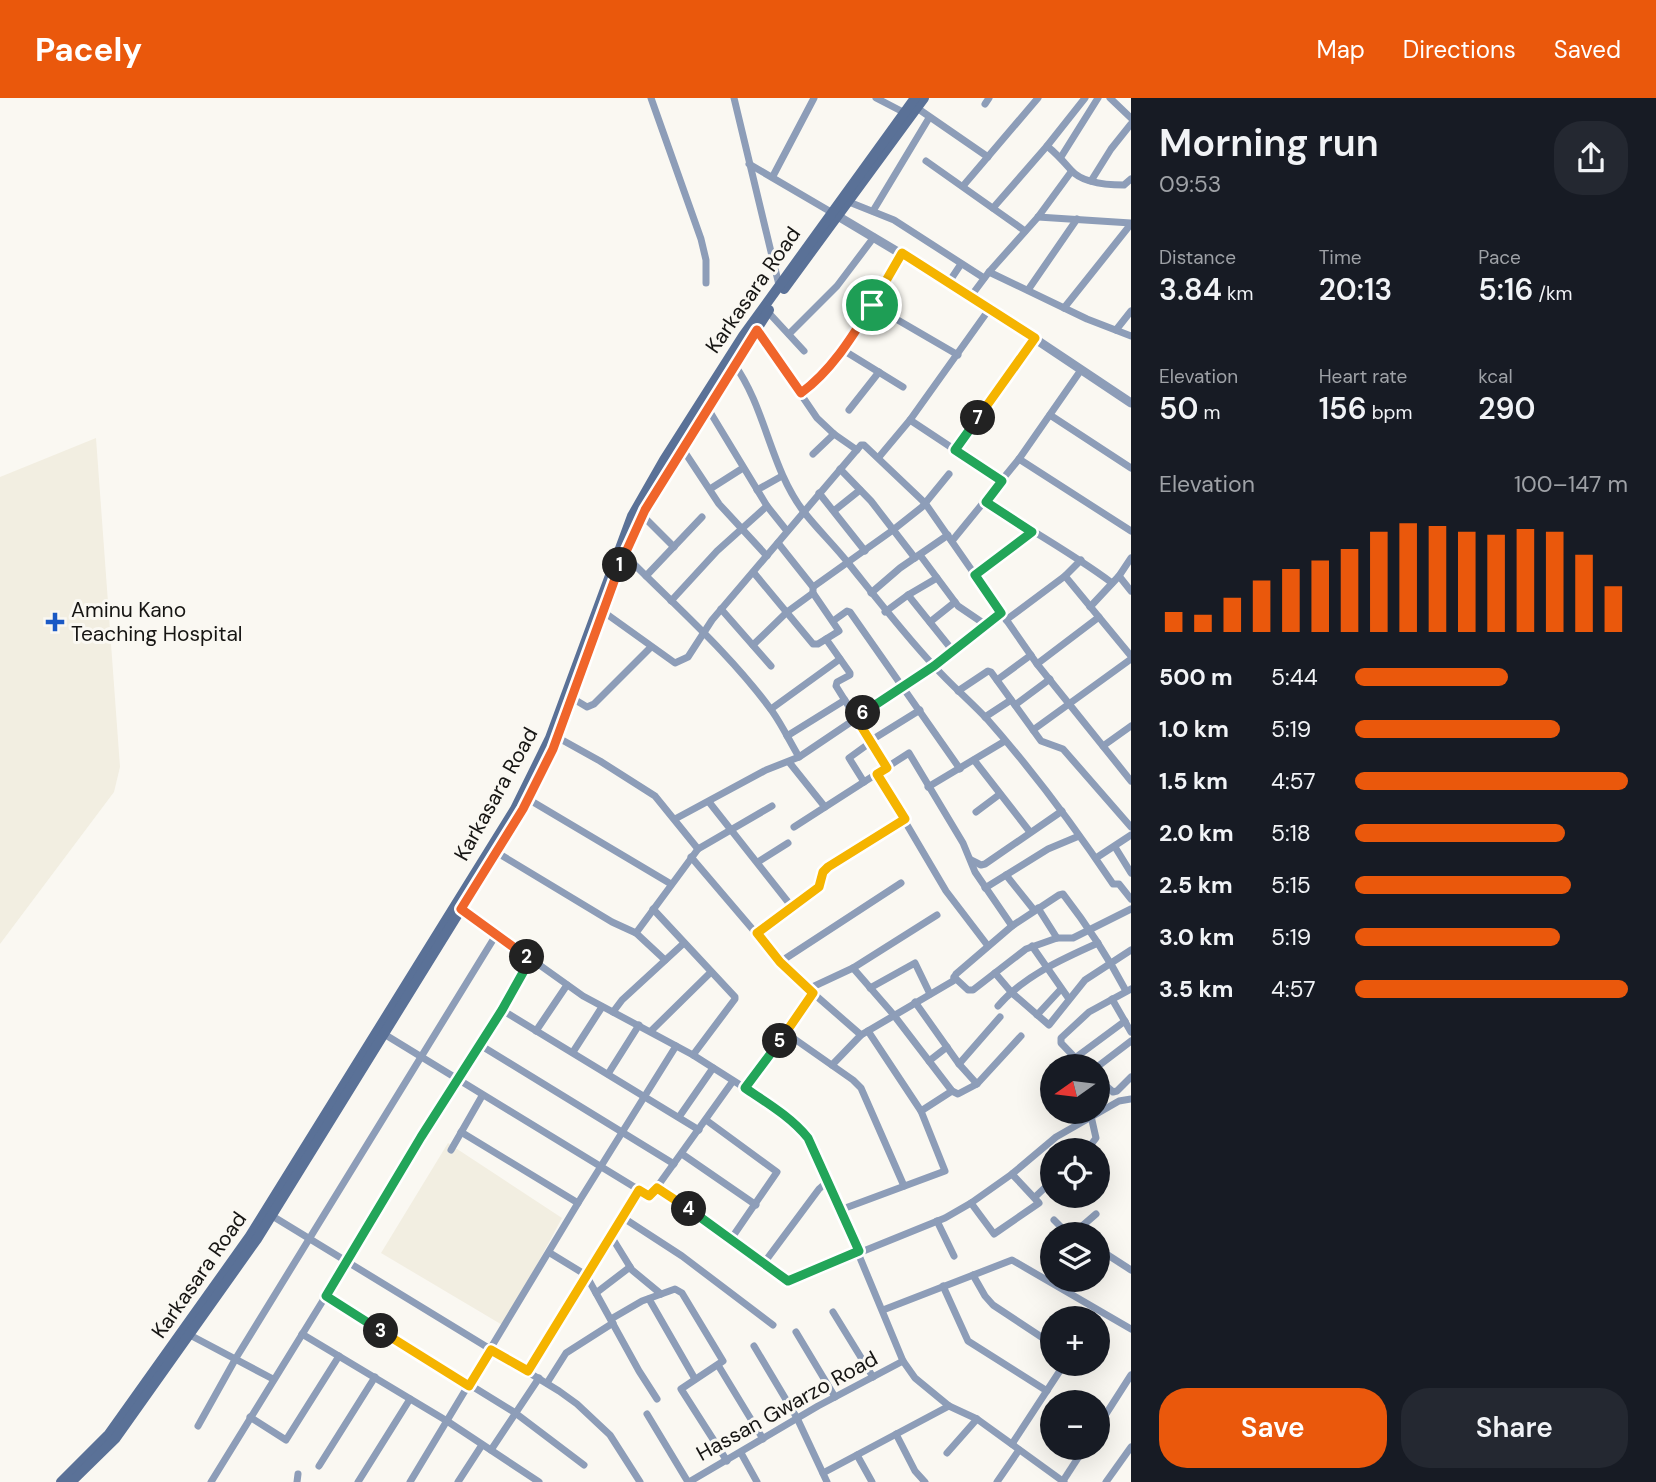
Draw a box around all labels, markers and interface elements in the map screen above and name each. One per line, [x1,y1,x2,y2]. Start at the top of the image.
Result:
text: Pacely [35,28,142,71]
text: Map [1317,34,1365,65]
text: Directions [1403,34,1516,65]
text: Saved [1554,34,1621,65]
text: Morning run [1159,118,1379,168]
button: share [1554,121,1628,195]
text: 09:53 [1159,169,1221,199]
street label: Karkasara Road [699,221,807,359]
text: Distance [1159,245,1236,270]
text: Time [1319,245,1362,270]
text: Pace [1478,245,1521,270]
text: 3.84 [1159,270,1222,309]
text: 20:13 [1319,270,1392,309]
text: 5:16 [1478,270,1533,309]
pin [842,275,902,335]
text: km [1222,281,1254,306]
text: /km [1533,281,1572,306]
icon: arrive [853,286,891,324]
text: Elevation [1159,364,1238,389]
text: Heart rate [1319,364,1407,389]
text: kcal [1478,364,1513,389]
text: 50 [1159,389,1198,428]
text: 156 [1319,389,1367,428]
text: 290 [1478,389,1535,428]
pin: 7 [960,400,996,436]
text: m [1198,400,1220,425]
text: bpm [1367,400,1412,425]
text: 7 [972,405,983,430]
text: Elevation [1159,469,1255,499]
text: 100–147 m [1514,469,1628,499]
pin: 1 [602,547,638,582]
text: 1 [616,552,623,577]
place label: Aminu Kano Teaching Hospital [71,596,243,648]
marker: Aminu Kano Teaching Hospital [45,612,65,632]
text: 500 m [1159,662,1233,692]
text: 5:44 [1271,662,1318,692]
pin: 6 [846,696,880,730]
text: 6 [856,700,869,725]
text: 1.0 km [1159,714,1229,744]
text: 5:19 [1271,714,1311,744]
street label: Karkasara Road [448,722,544,866]
text: 1.5 km [1159,766,1228,796]
text: 4:57 [1271,766,1316,796]
text: 2.0 km [1159,818,1234,848]
text: 5:18 [1271,818,1311,848]
text: 2.5 km [1159,870,1233,900]
text: 5:15 [1271,870,1311,900]
text: 3.0 km [1159,922,1234,952]
text: 5:19 [1271,922,1311,952]
pin: 2 [510,940,544,974]
text: 2 [521,944,532,969]
text: 3.5 km [1159,974,1233,1004]
text: 4:57 [1271,974,1316,1004]
pin: 5 [762,1024,798,1058]
text: 5 [774,1028,785,1053]
north arrow [1040,1054,1110,1124]
map controls [1040,1054,1110,1460]
button: locate [1040,1138,1110,1208]
pin: 4 [672,1192,706,1226]
text: 4 [682,1196,695,1221]
street label: Karkasara Road [145,1206,253,1344]
button: layers [1040,1222,1110,1292]
button: + [1040,1306,1110,1376]
pin: 3 [364,1314,398,1348]
text: 3 [375,1318,386,1343]
street label: Hassan Gwarzo Road [691,1345,883,1467]
button: Save [1159,1388,1387,1468]
button: Share [1401,1388,1628,1468]
button: − [1040,1390,1110,1460]

